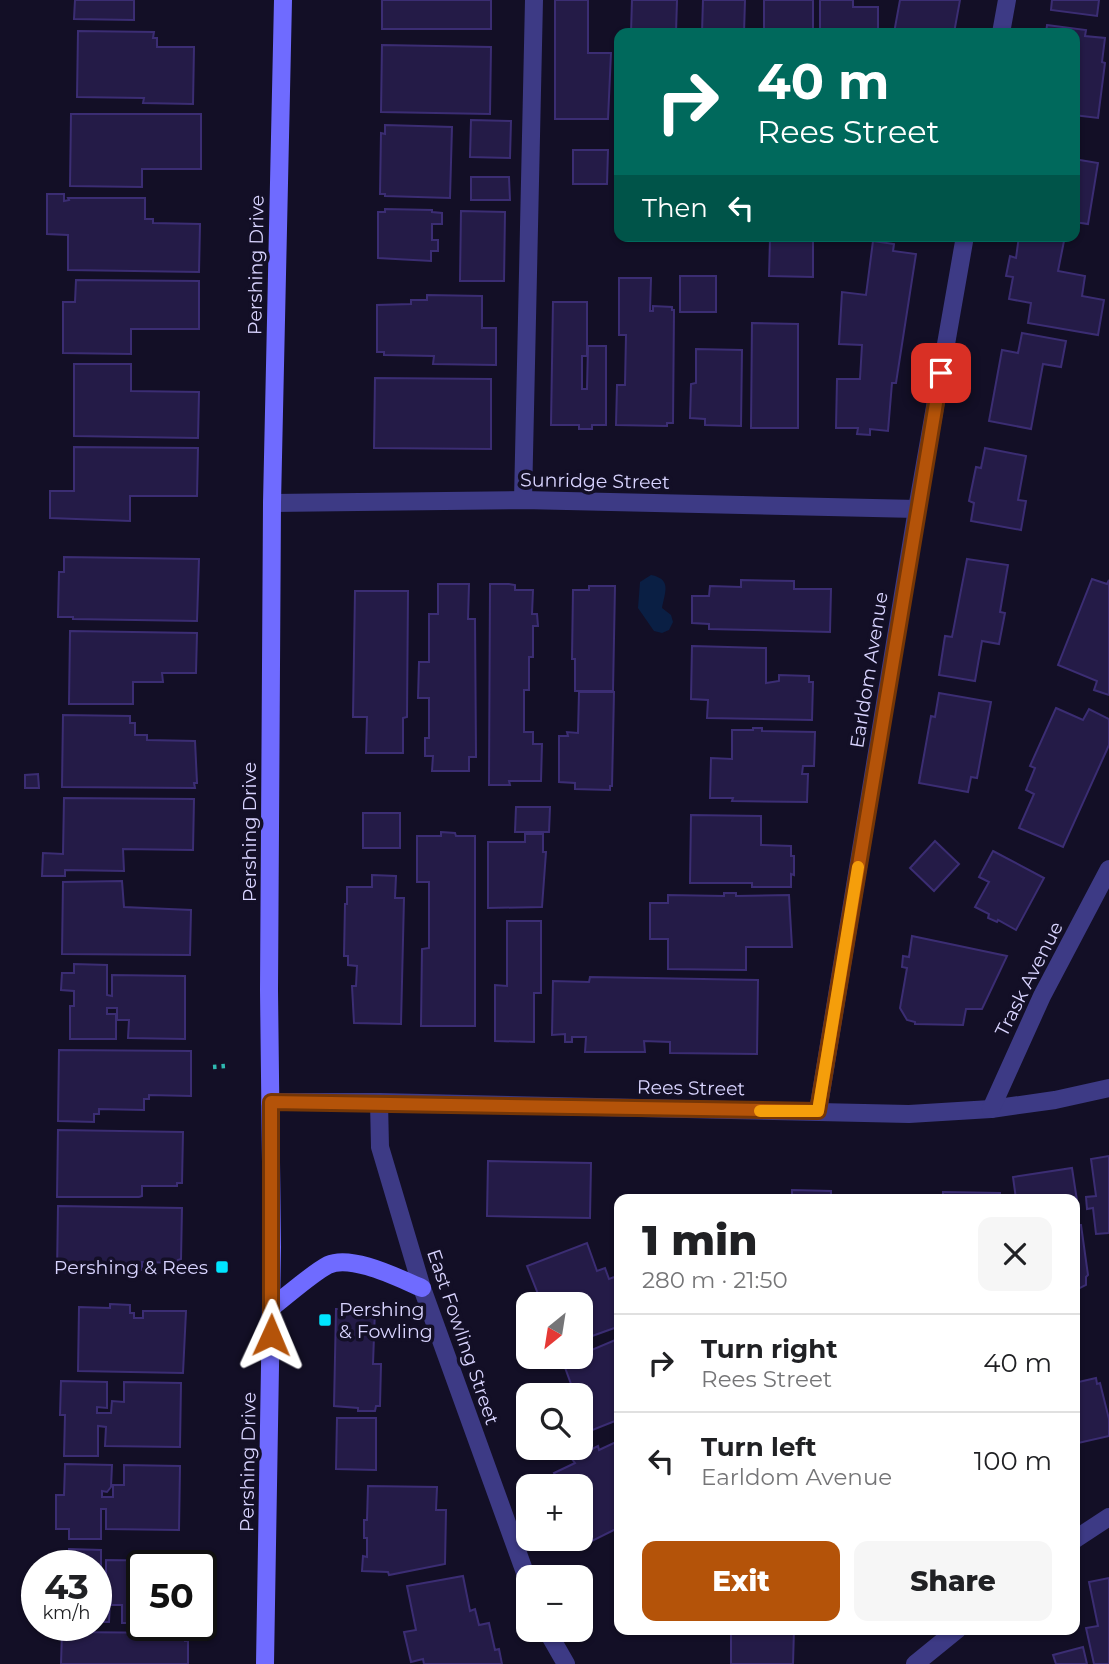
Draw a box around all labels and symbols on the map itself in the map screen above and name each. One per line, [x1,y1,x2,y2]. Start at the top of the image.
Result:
street label: Pershing Drive [243,195,269,335]
pin [911,343,971,403]
street label: Sunridge Street [520,468,670,494]
street label: Earldom Avenue [845,590,893,750]
street label: Pershing Drive [238,762,261,902]
street label: Trask Avenue [990,918,1068,1040]
street label: Rees Street [637,1076,746,1100]
street label: East Fowling Street [422,1246,504,1428]
place label: Pershing & Rees [54,1256,208,1279]
marker: Pershing & Rees [214,1259,230,1275]
north arrow [516,1292,593,1368]
position arrow [234,1298,308,1372]
place label: Pershing & Fowling [339,1298,433,1343]
marker: Pershing & Fowling [317,1312,333,1328]
street label: Pershing Drive [235,1392,261,1532]
speed limit sign: 50 [126,1550,217,1641]

